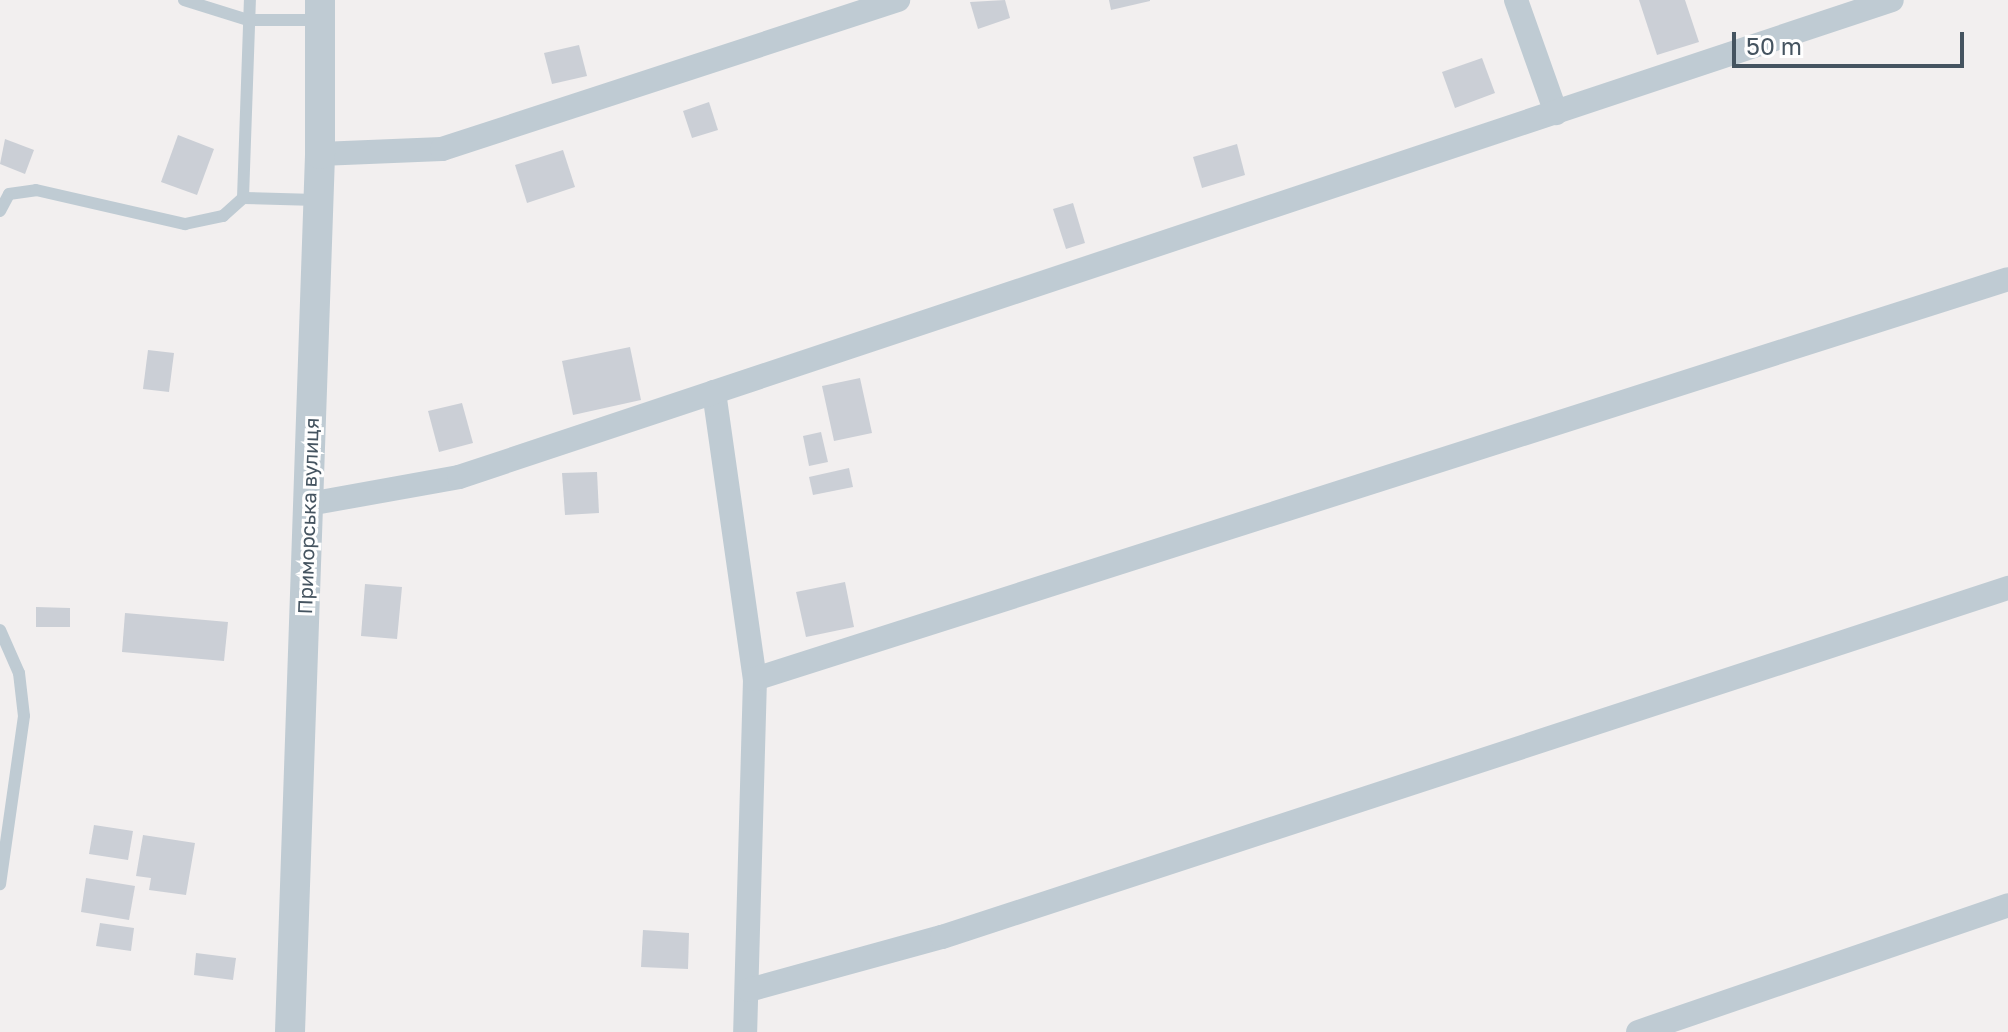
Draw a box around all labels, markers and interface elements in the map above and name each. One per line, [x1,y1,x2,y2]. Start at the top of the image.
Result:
scale bar [1736,16,1968,66]
text: 50 m [1746,31,1802,60]
street label: Приморська вулиця [293,417,323,615]

